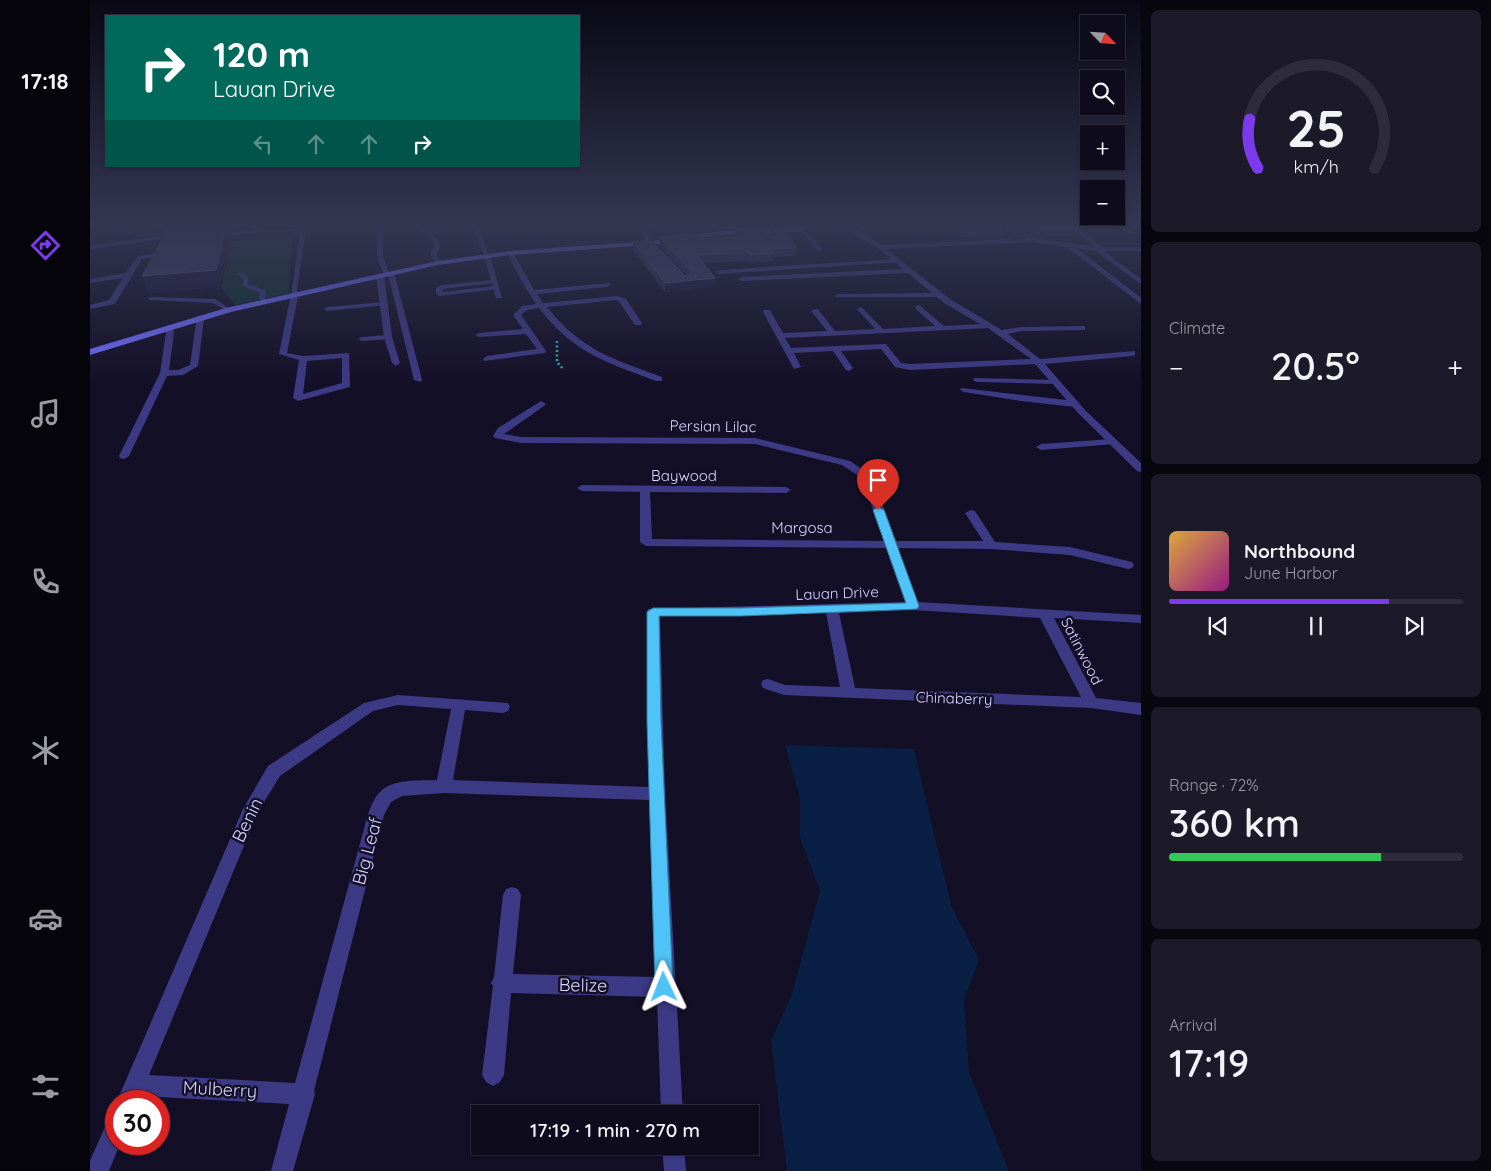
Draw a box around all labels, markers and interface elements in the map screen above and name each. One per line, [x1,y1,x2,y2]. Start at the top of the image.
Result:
north arrow [1080,15,1125,60]
map controls [1080,15,1125,225]
text: 120 m [213,32,310,76]
icon: right [130,35,195,100]
text: 17:18 [21,67,69,95]
button: search [1080,70,1125,115]
text: Lauan Drive [213,75,335,103]
text: 25 [1286,95,1346,160]
button: + [1080,125,1125,170]
icon: left [249,130,277,158]
icon: ahead [302,130,330,158]
icon: ahead [355,130,383,158]
icon: right [408,130,436,158]
text: km/h [1293,155,1339,177]
button: − [1080,180,1125,225]
icon: directions [28,228,63,263]
text: Climate [1169,318,1225,338]
text: 20.5° [1271,342,1360,390]
text: − [1169,350,1184,385]
text: + [1447,350,1463,385]
icon: music [28,396,63,431]
street label: Persian Lilac [670,416,757,436]
pin [857,459,899,510]
street label: Baywood [651,466,717,485]
icon: arrive [864,466,892,494]
street label: Margosa [771,518,833,537]
text: Northbound [1244,539,1355,563]
text: June Harbor [1244,563,1338,583]
icon: phone [28,564,63,599]
street label: Lauan Drive [795,582,879,604]
icon: previous [1204,612,1232,640]
icon: pause [1302,612,1330,640]
icon: next [1400,612,1428,640]
street label: Satinwood [1057,614,1107,688]
street label: Chinaberry [915,687,993,709]
icon: climate [28,733,63,768]
text: Range · 72% [1169,775,1259,795]
street label: Benin [226,794,268,846]
text: 360 km [1169,799,1300,847]
street label: Big Leaf [347,814,387,887]
icon: car [28,901,63,936]
position arrow [637,960,689,1012]
street label: Belize [559,973,607,997]
text: Arrival [1169,1015,1217,1035]
text: 17:19 [1169,1039,1249,1087]
icon: filters [28,1069,63,1104]
street label: Mulberry [182,1076,258,1102]
speed limit sign: 30 [105,1090,170,1155]
text: 17:19 · 1 min · 270 m [530,1118,700,1142]

